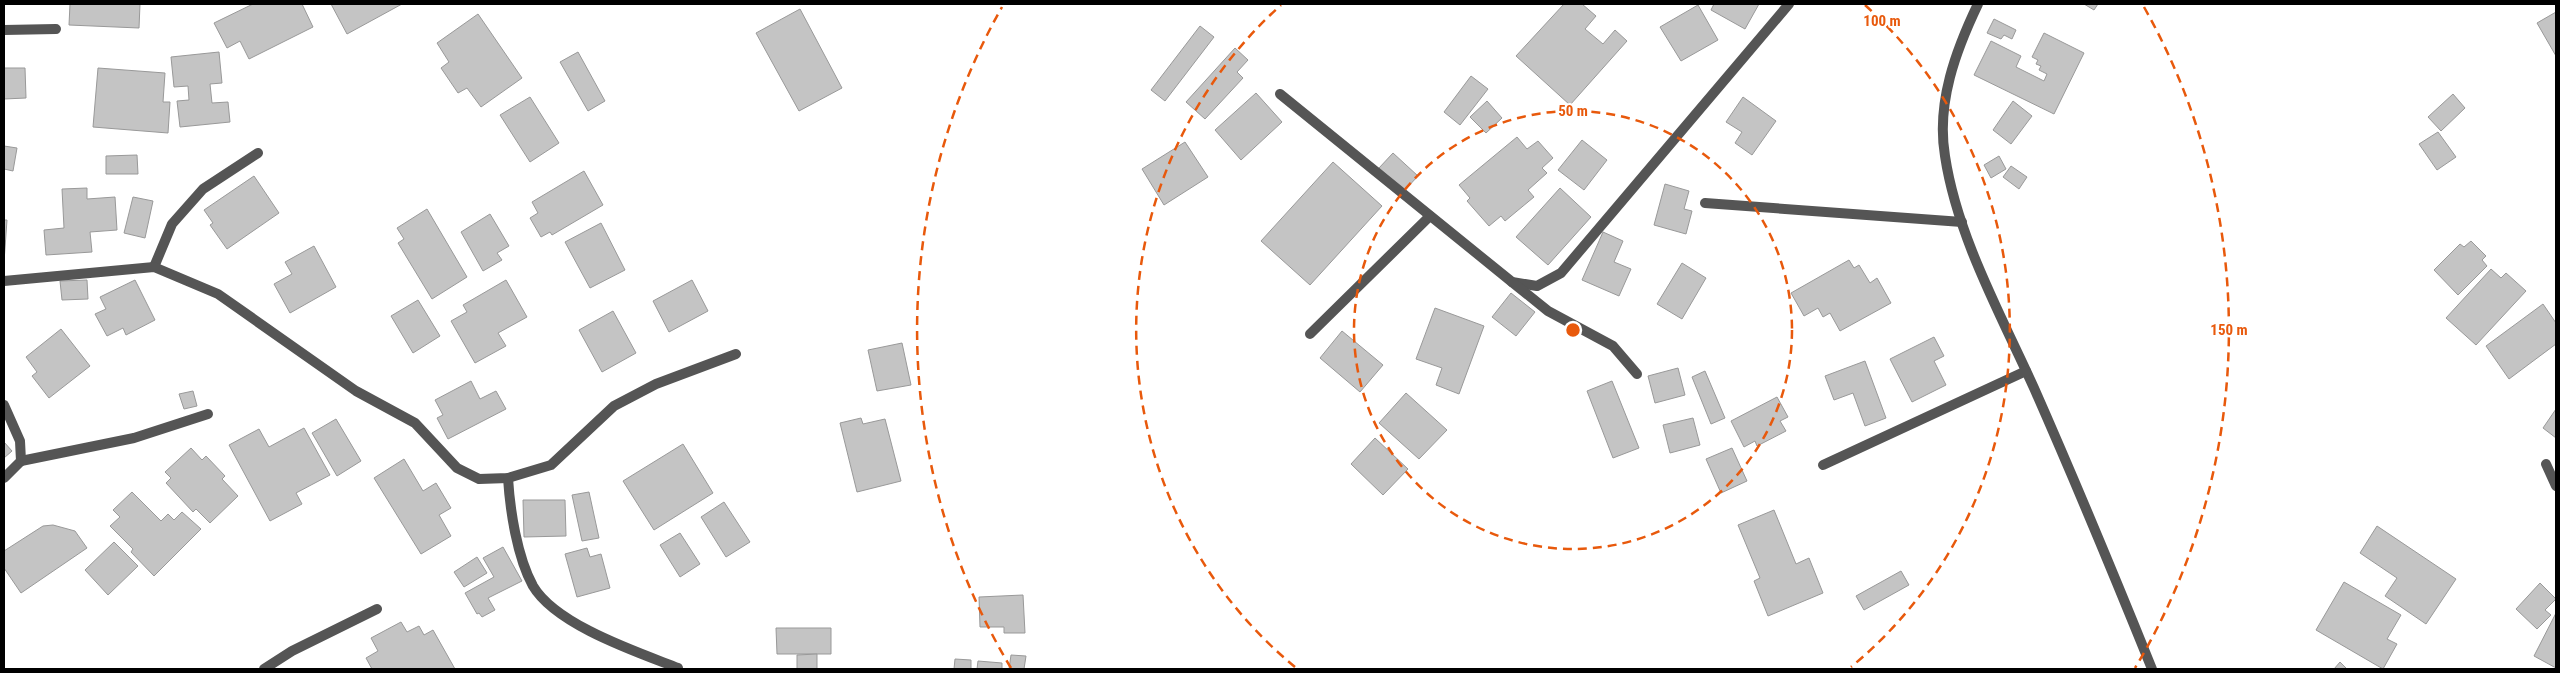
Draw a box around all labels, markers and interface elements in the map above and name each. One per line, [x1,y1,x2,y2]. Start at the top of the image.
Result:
text: 100 m [1863,12,1901,30]
text: 50 m [1558,102,1588,120]
centre of rings [1564,321,1582,339]
text: 150 m [2210,321,2248,339]

